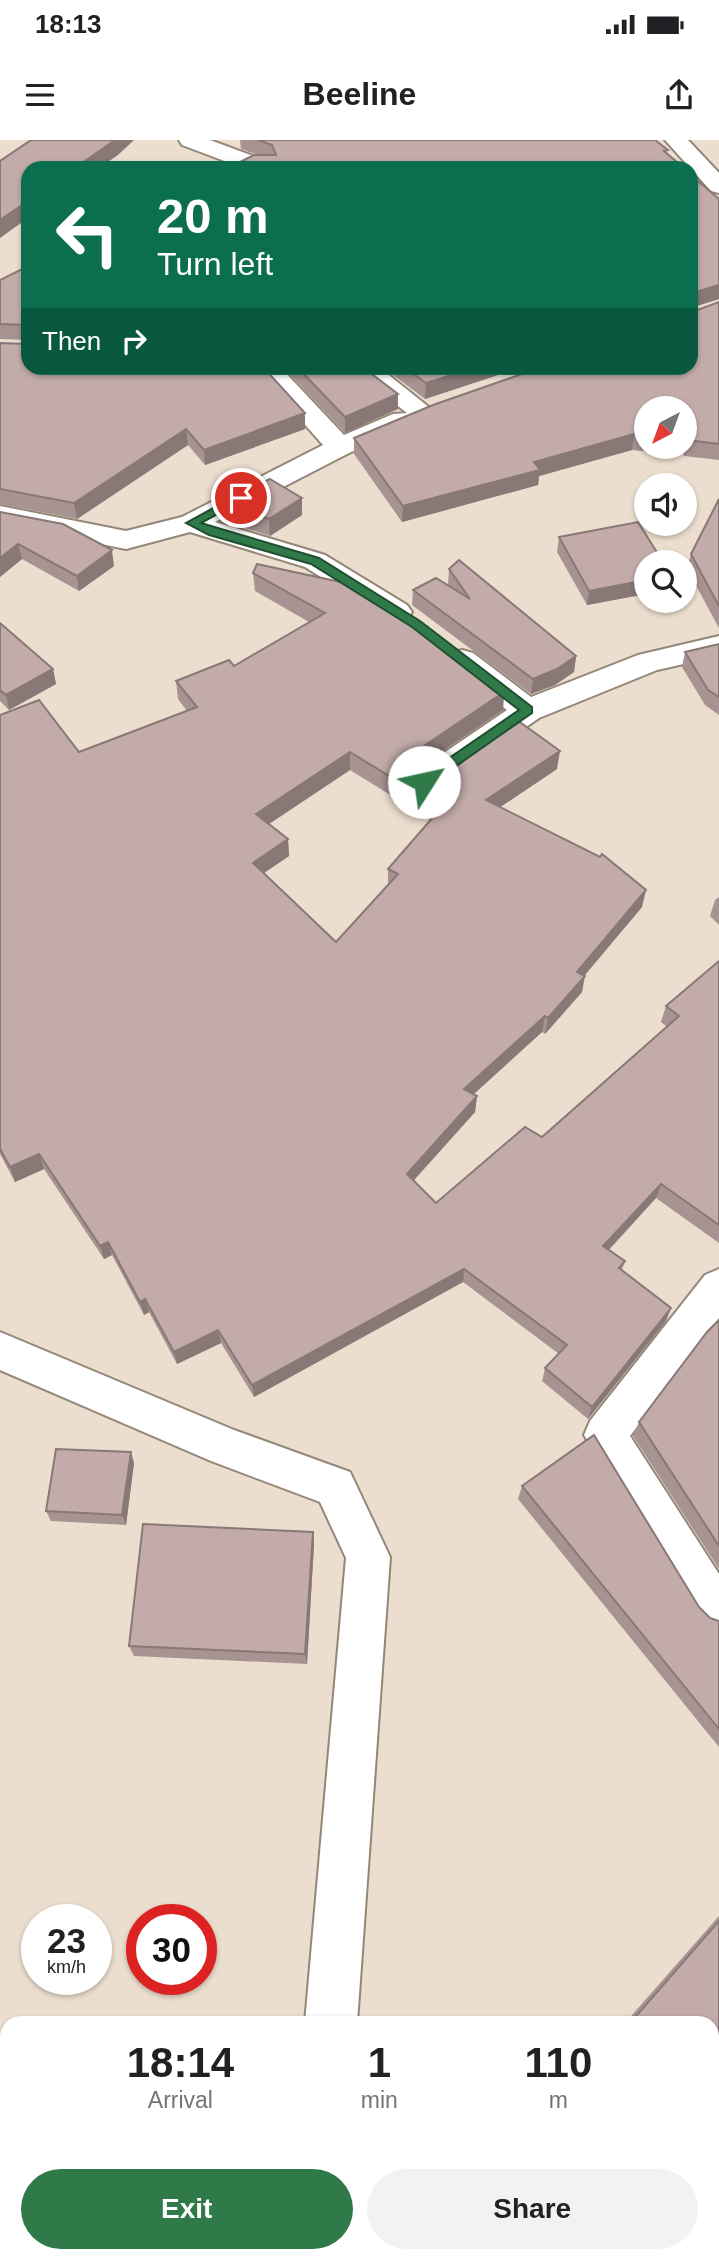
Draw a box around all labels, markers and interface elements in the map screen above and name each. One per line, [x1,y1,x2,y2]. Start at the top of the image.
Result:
text: 18:13 [35,9,102,39]
icon: menu [21,76,59,114]
text: Beeline [303,76,416,112]
icon: share [660,76,698,114]
icon: left [42,189,133,280]
text: 20 m [157,189,269,243]
text: Turn left [157,246,273,282]
icon: right [115,322,153,360]
text: Then [42,326,101,356]
north arrow [634,396,696,458]
map controls [634,396,697,613]
pin [211,468,271,528]
button: sound [634,473,697,536]
icon: arrive [222,479,260,517]
button: search [634,550,697,613]
position arrow [387,745,461,819]
speed limit sign: 30 [126,1904,217,1995]
text: 23 [47,1921,86,1960]
text: km/h [47,1957,86,1977]
text: 18:14 [127,2039,234,2086]
text: 1 [368,2039,391,2086]
text: 110 [525,2039,592,2086]
text: Arrival [148,2087,213,2113]
text: min [361,2087,398,2113]
text: m [549,2087,568,2113]
button: Exit [21,2169,353,2249]
button: Share [367,2169,698,2249]

